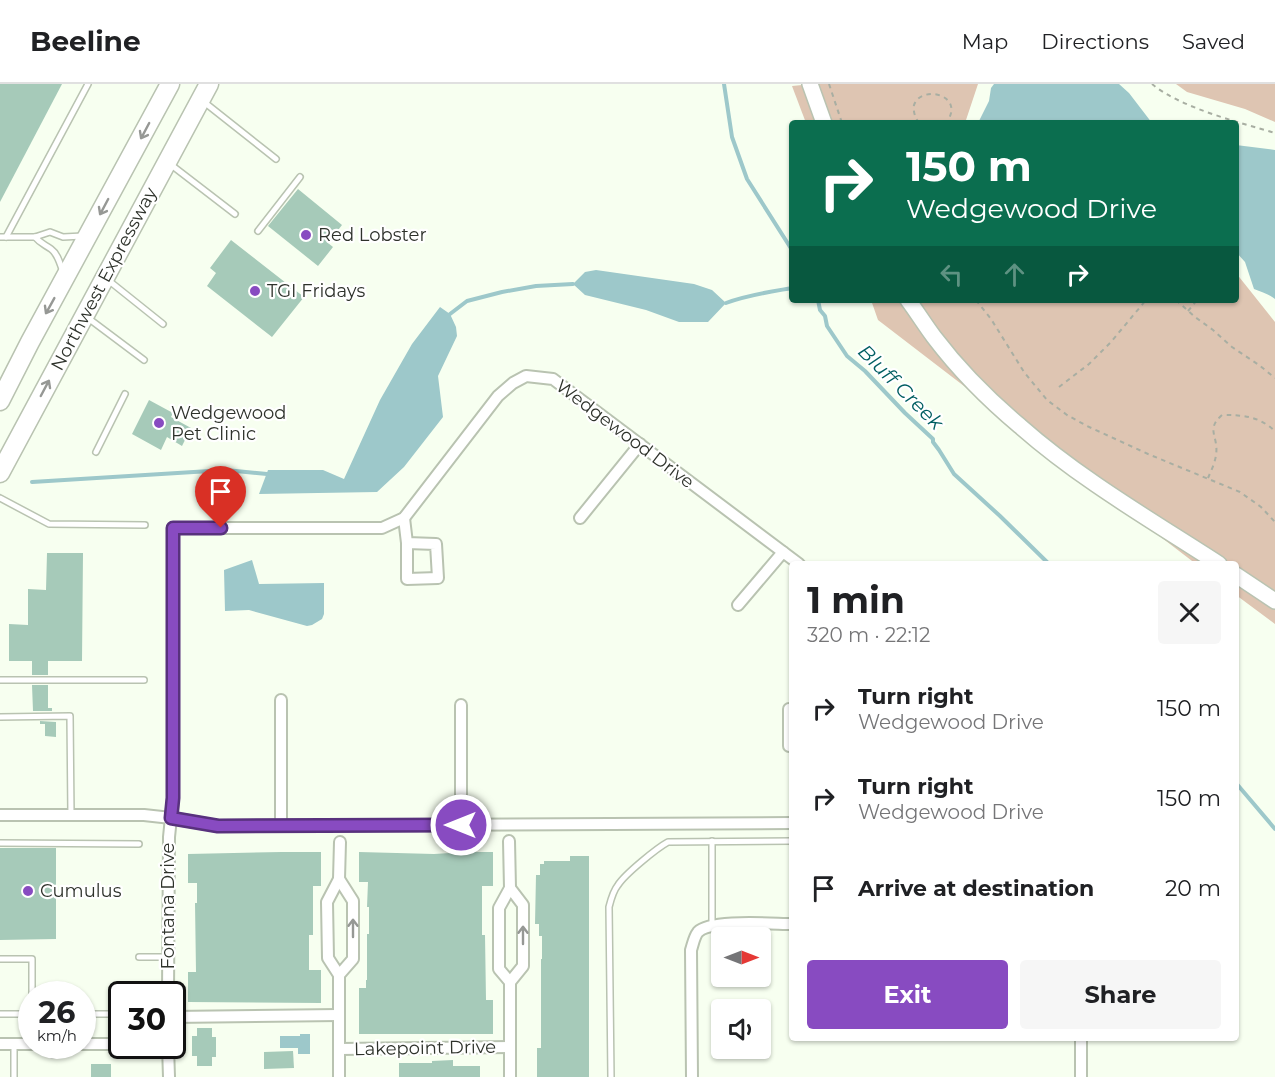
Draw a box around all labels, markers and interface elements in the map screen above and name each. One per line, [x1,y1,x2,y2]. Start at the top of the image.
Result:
text: Beeline [30,24,141,58]
text: Map [962,29,1008,54]
text: Directions [1041,29,1149,54]
text: Saved [1182,29,1245,54]
one-way arrow [139,122,151,139]
text: 150 m [906,140,1032,192]
icon: right [807,144,885,222]
street label: Northwest Expressway [46,183,162,374]
text: Wedgewood Drive [906,192,1157,225]
one-way arrow [98,198,110,215]
place label: Red Lobster [318,224,427,246]
marker: Red Lobster [299,228,313,242]
icon: left [935,258,968,291]
icon: ahead [998,258,1031,291]
icon: right [1061,258,1094,291]
place label: TGI Fridays [267,280,365,302]
marker: TGI Fridays [248,284,262,298]
one-way arrow [44,296,55,314]
water label: Bluff Creek [853,339,949,435]
street label: Wedgewood Drive [552,375,699,493]
one-way arrow [40,380,51,398]
place label: Wedgewood Pet Clinic [171,402,286,445]
marker: Wedgewood Pet Clinic [152,416,166,430]
pin [195,466,246,528]
icon: arrive [204,475,237,508]
text: 1 min [807,578,905,622]
button: close [1158,581,1221,644]
text: 320 m · 22:12 [807,623,930,647]
text: Turn right [858,683,973,710]
icon: right [807,692,840,725]
text: 150 m [1157,695,1221,722]
text: Wedgewood Drive [858,710,1044,734]
text: Turn right [858,773,973,800]
icon: right [807,782,840,815]
text: 150 m [1157,785,1221,812]
position arrow [429,793,493,857]
text: Wedgewood Drive [858,800,1044,824]
street label: Fontana Drive [157,843,179,969]
icon: arrive [807,872,840,905]
text: Arrive at destination [858,875,1094,902]
text: 20 m [1165,875,1221,902]
place label: Cumulus [40,880,122,902]
marker: Cumulus [21,884,35,898]
one-way arrow [347,918,359,938]
one-way arrow [517,926,529,946]
north arrow [711,927,771,987]
map controls [711,927,771,1059]
button: Exit [807,960,1008,1029]
button: Share [1020,960,1221,1029]
speed limit sign: 30 [108,981,186,1059]
text: 26 [39,994,75,1031]
button: sound [711,999,771,1059]
text: km/h [37,1026,77,1045]
street label: Lakepoint Drive [354,1036,496,1060]

